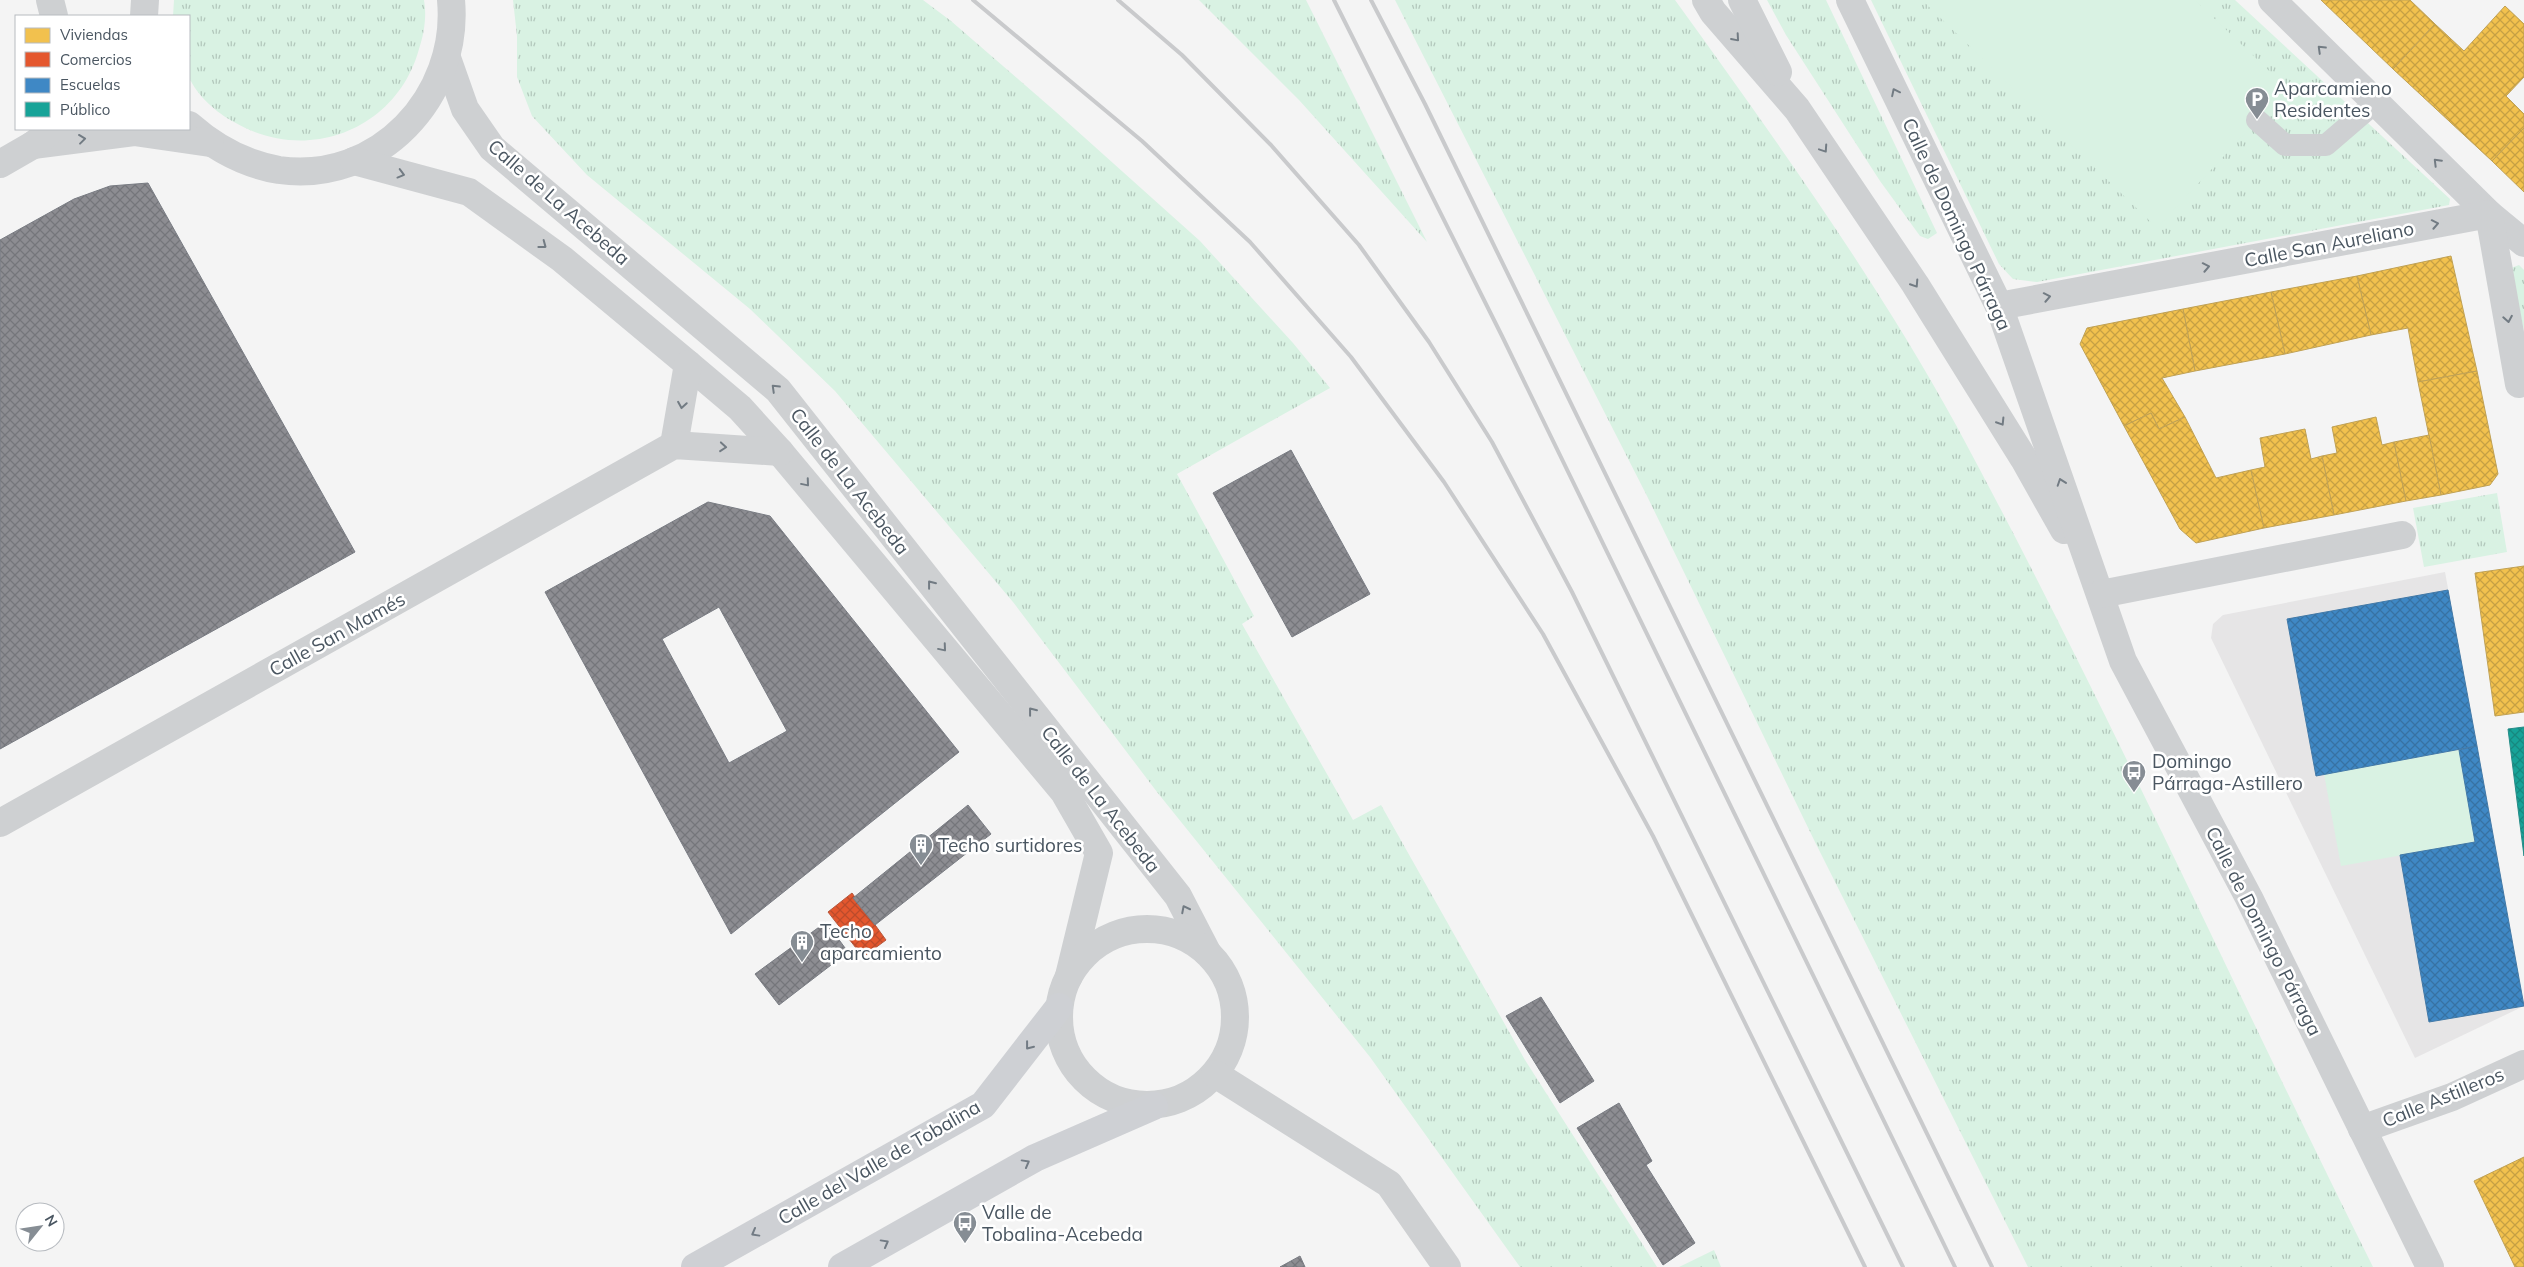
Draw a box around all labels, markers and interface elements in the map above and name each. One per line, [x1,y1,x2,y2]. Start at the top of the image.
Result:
legend [15,15,190,130]
text: Viviendas [60,25,128,44]
one-way arrow [1730,33,1739,42]
one-way arrow [2318,45,2327,54]
text: Comercios [60,50,132,69]
text: Escuelas [60,75,120,94]
place label: Aparcamieno Residentes [2274,76,2392,122]
parking icon: Aparcamieno Residentes [2244,86,2270,120]
one-way arrow [1890,88,1901,97]
text: Público [60,100,110,119]
street label: Calle de Domingo Párraga [1897,114,2017,334]
one-way arrow [78,134,86,145]
street label: Calle de La Acebeda [483,134,635,270]
one-way arrow [1818,143,1827,153]
one-way arrow [2434,159,2443,168]
one-way arrow [396,168,404,178]
street label: Calle San Aureliano [2242,216,2416,272]
one-way arrow [2430,219,2439,230]
one-way arrow [537,240,546,248]
one-way arrow [2202,262,2211,272]
one-way arrow [1908,279,1918,288]
one-way arrow [2042,292,2051,302]
one-way arrow [2502,315,2512,324]
one-way arrow [772,385,781,394]
one-way arrow [677,400,687,409]
street label: Calle de La Acebeda [785,403,915,559]
one-way arrow [1995,416,2004,425]
one-way arrow [719,441,727,452]
one-way arrow [800,477,808,486]
one-way arrow [2057,478,2067,487]
one-way arrow [929,581,937,590]
street label: Calle San Mamés [265,587,409,681]
one-way arrow [938,643,947,652]
one-way arrow [1028,708,1037,717]
street label: Calle de La Acebeda [1036,721,1166,877]
place label: Domingo Párraga-Astillero [2152,749,2303,795]
bus stop icon: Domingo Párraga-Astillero [2121,759,2147,793]
street label: Calle de Domingo Párraga [2201,822,2327,1040]
building icon: Techo surtidores [908,832,934,866]
place label: Techo surtidores [938,833,1082,857]
one-way arrow [1181,905,1191,914]
place label: Techo aparcamiento [820,919,942,965]
building icon: Techo aparcamiento [789,929,815,963]
one-way arrow [1027,1040,1035,1049]
street label: Calle Astilleros [2379,1062,2507,1132]
street label: Calle del Valle de Tobalina [774,1094,984,1230]
one-way arrow [1021,1160,1030,1170]
place label: Valle de Tobalina-Acebeda [982,1200,1143,1246]
north arrow [15,1202,65,1252]
bus stop icon: Valle de Tobalina-Acebeda [952,1210,978,1244]
text: N [41,1211,62,1230]
one-way arrow [751,1227,760,1237]
one-way arrow [879,1239,888,1249]

